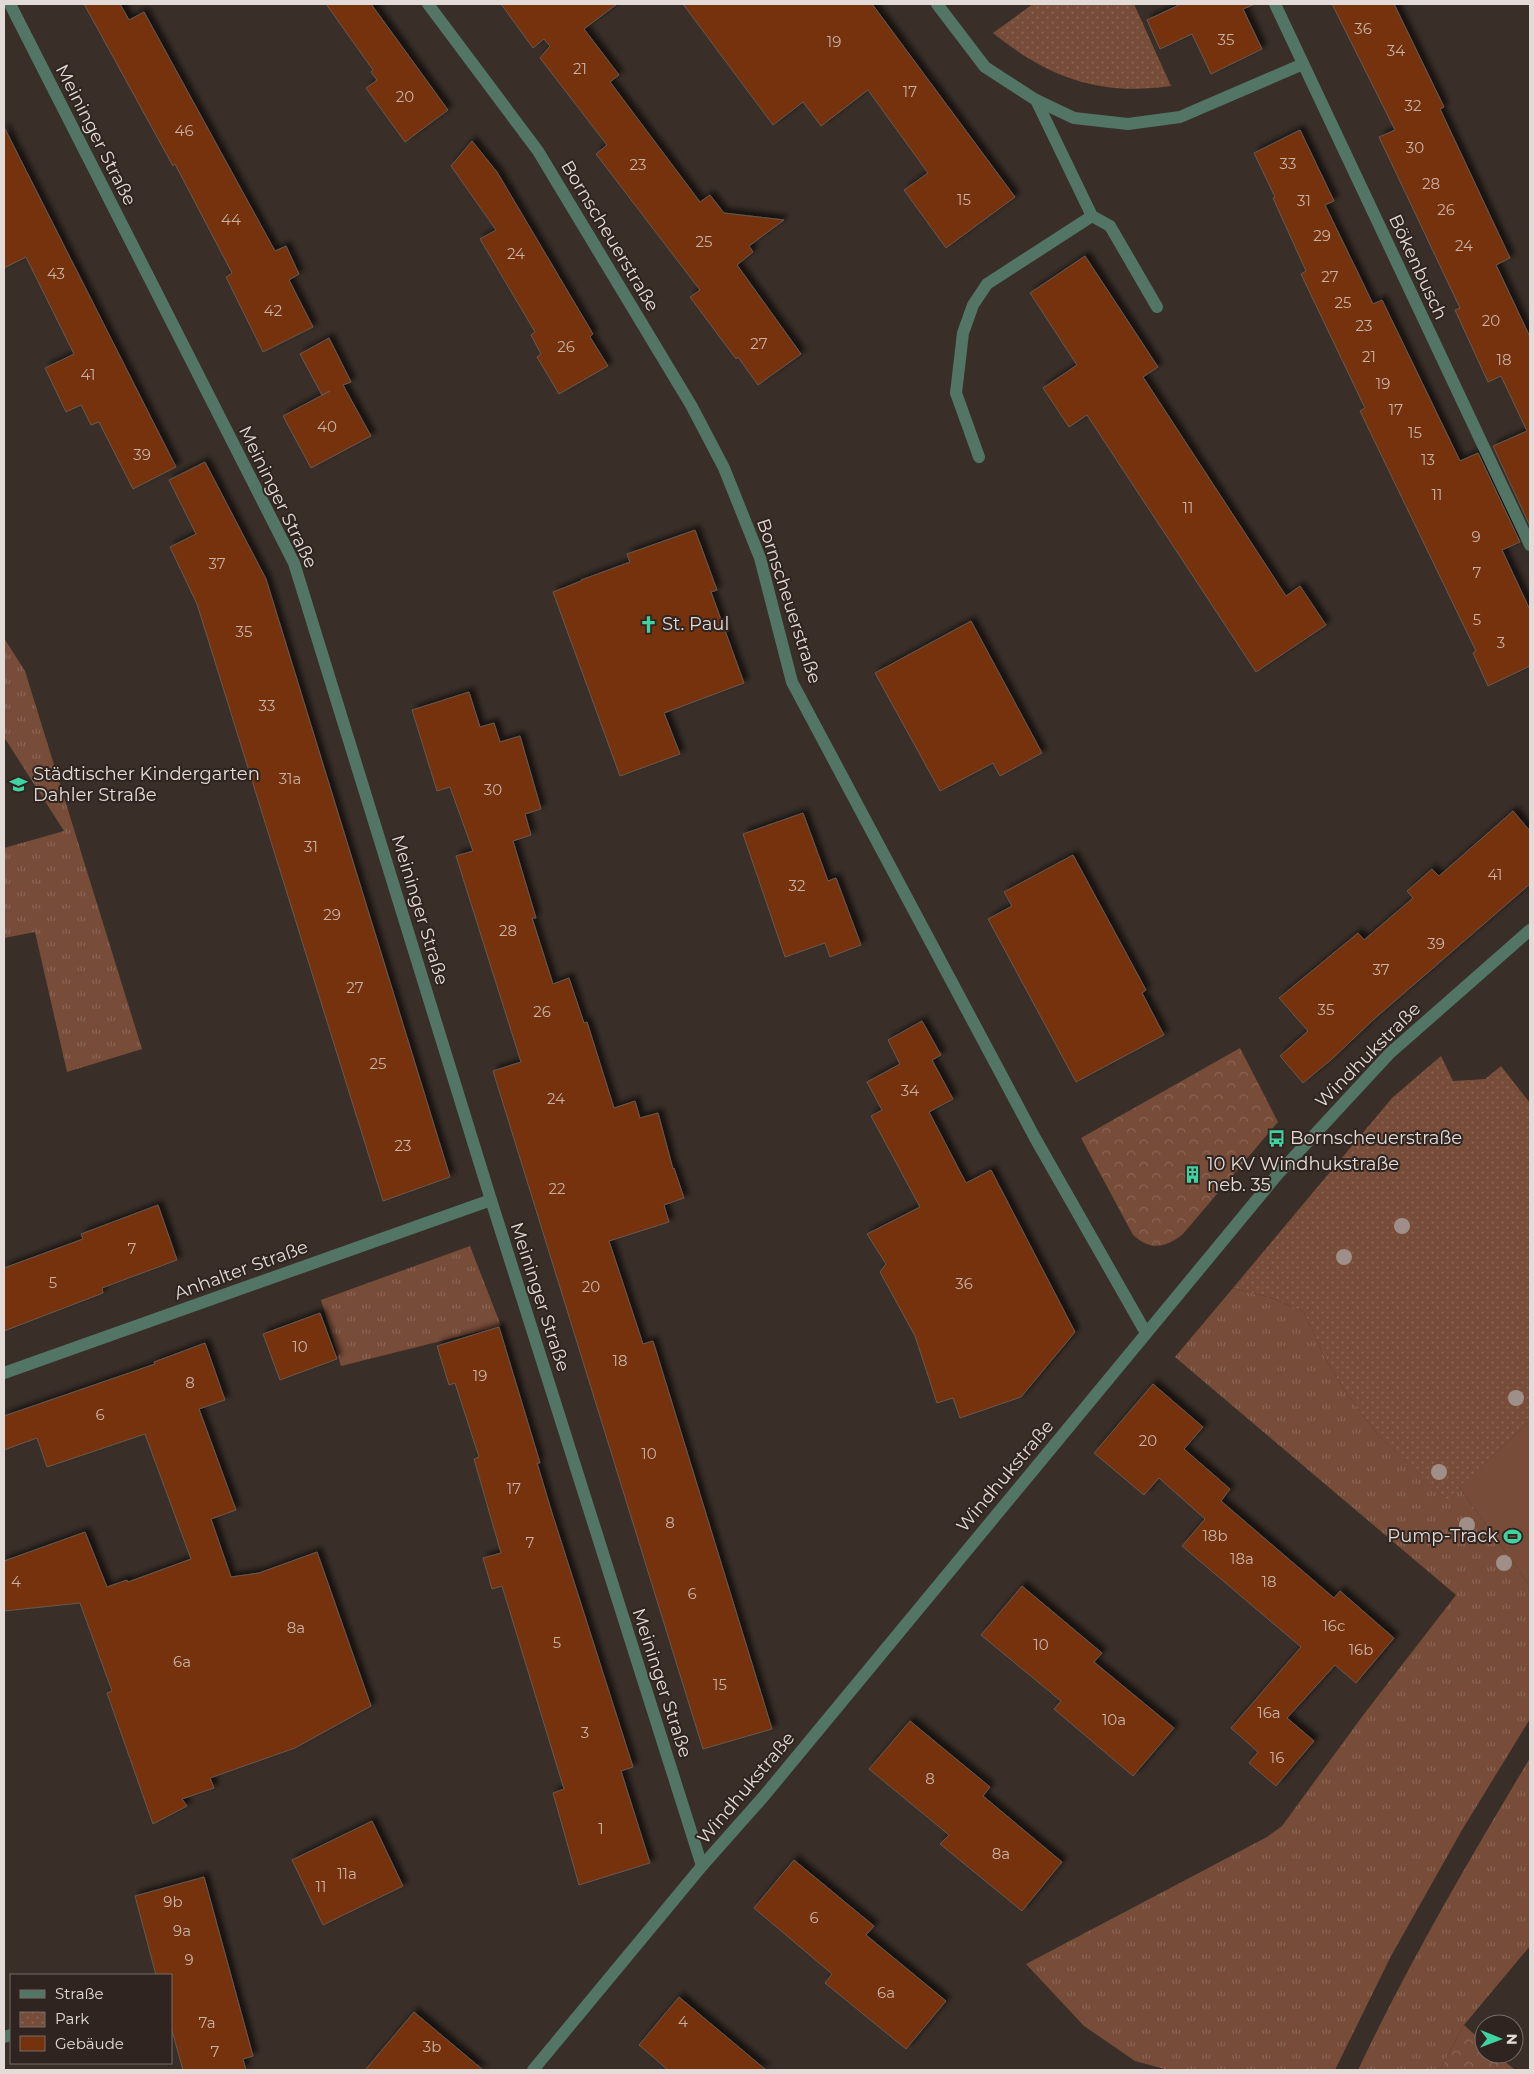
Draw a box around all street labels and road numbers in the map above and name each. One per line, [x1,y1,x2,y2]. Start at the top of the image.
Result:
street label: Meininger Straße [51,61,141,209]
street label: Bornscheuerstraße [556,157,664,316]
street label: Bökenbusch [1384,211,1452,323]
street label: Meininger Straße [234,422,322,572]
street label: Bornscheuerstraße [752,516,826,686]
street label: Meininger Straße [387,832,453,988]
street label: Windhukstraße [1311,998,1425,1112]
street label: Meininger Straße [505,1220,575,1375]
street label: Anhalter Straße [171,1236,311,1304]
street label: Windhukstraße [952,1415,1058,1537]
street label: Meininger Straße [627,1606,697,1761]
street label: Windhukstraße [693,1727,799,1849]

